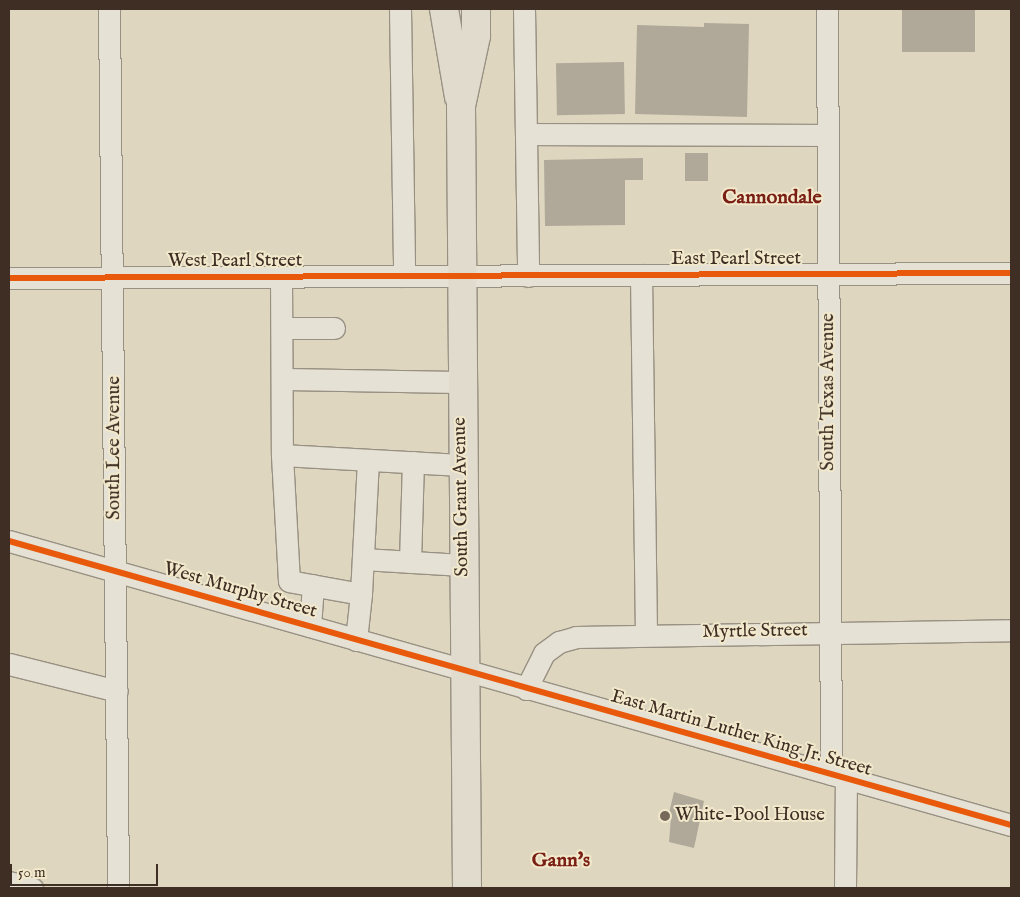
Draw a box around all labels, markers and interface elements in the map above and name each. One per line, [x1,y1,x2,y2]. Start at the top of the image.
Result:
district label: Cannondale [722,185,822,209]
street label: East Pearl Street [671,249,801,271]
street label: West Pearl Street [168,251,302,273]
street label: South Texas Avenue [818,313,840,471]
street label: South Lee Avenue [104,376,126,520]
street label: South Grant Avenue [449,417,475,577]
street label: West Murphy Street [161,558,319,624]
street label: Myrtle Street [702,620,808,644]
street label: East Martin Luther King Jr. Street [608,686,874,782]
place label: White-Pool House [675,805,825,827]
marker: White-Pool House [659,810,671,822]
district label: Gann's [532,848,590,872]
scale bar [12,854,160,886]
text: 50 m [18,863,46,882]

